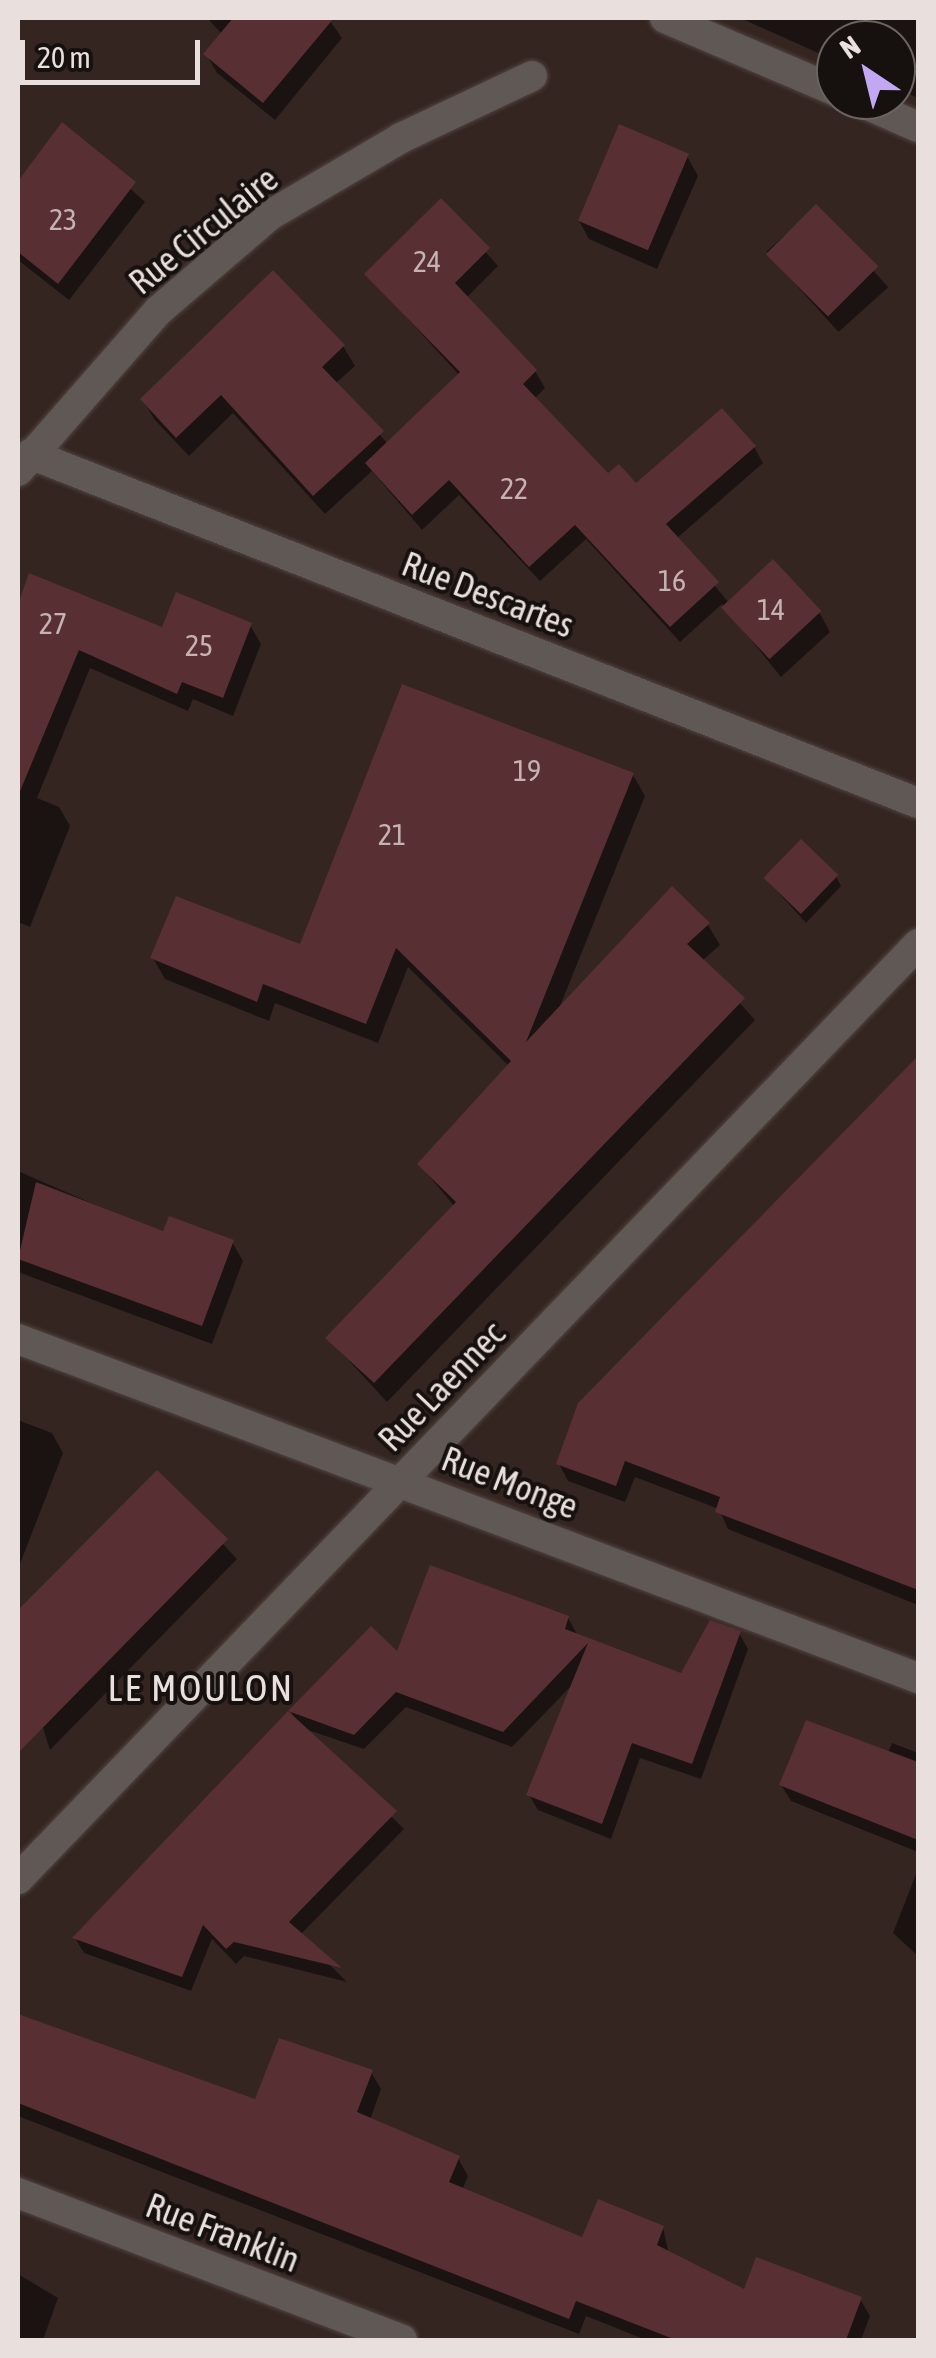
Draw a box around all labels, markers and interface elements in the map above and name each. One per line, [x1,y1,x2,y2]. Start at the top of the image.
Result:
scale bar [25,20,205,82]
north arrow [816,20,916,120]
text: N [834,29,866,65]
text: 20 m [37,40,91,74]
street label: Rue Circulaire [120,157,286,303]
house number: 23 [49,201,77,237]
house number: 24 [413,243,441,279]
house number: 22 [500,470,528,506]
street label: Rue Descartes [396,542,580,646]
house number: 16 [658,562,686,598]
house number: 14 [757,591,785,627]
house number: 27 [39,605,67,641]
house number: 25 [185,627,213,663]
house number: 19 [513,752,541,788]
house number: 21 [378,816,406,852]
street label: Rue Laennec [369,1313,513,1459]
street label: Rue Monge [436,1437,584,1527]
district label: LE MOULON [107,1665,295,1711]
street label: Rue Franklin [140,2184,306,2280]

